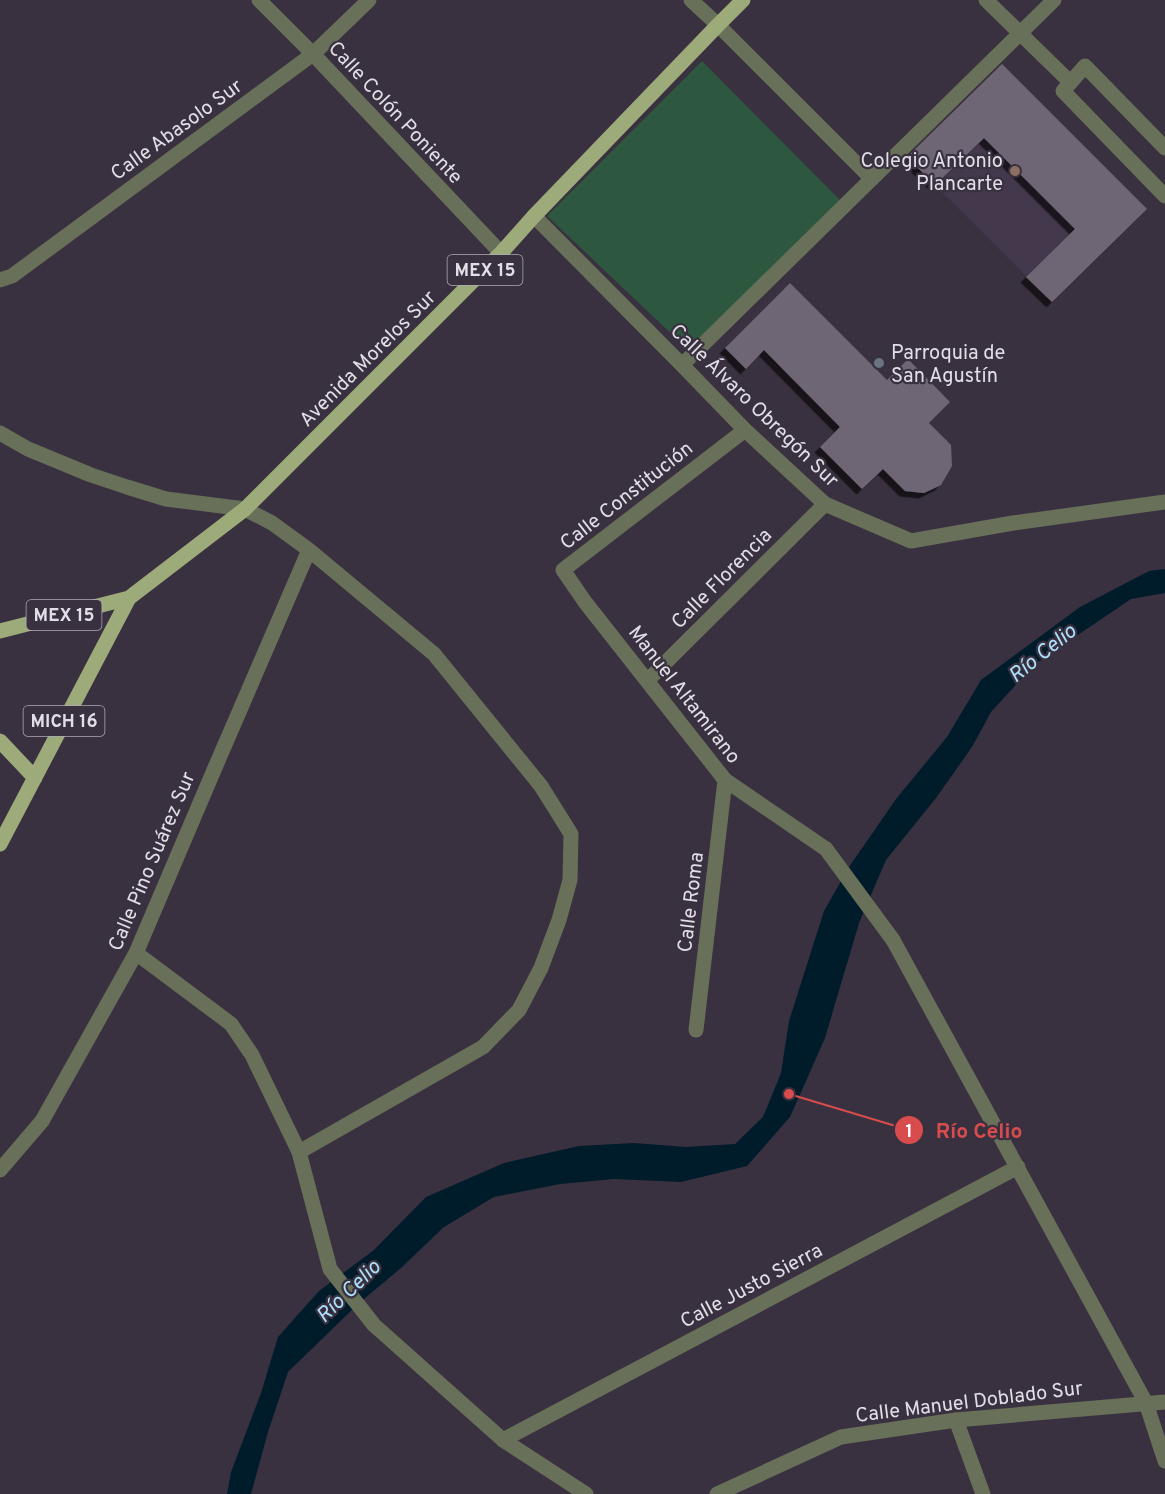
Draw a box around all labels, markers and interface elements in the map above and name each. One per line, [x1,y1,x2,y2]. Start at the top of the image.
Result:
street label: Calle Colón Poniente [322,36,467,190]
street label: Calle Abasolo Sur [106,74,248,187]
place label: Colegio Antonio Plancarte [861,149,1003,198]
marker: Colegio Antonio Plancarte [1008,164,1022,178]
road number: MEX 15 [448,255,522,285]
street label: Avenida Morelos Sur [294,285,443,433]
street label: Calle Álvaro Obregón Sur [664,318,845,494]
place label: Parroquia de San Agustín [891,341,1005,390]
marker: Parroquia de San Agustín [872,356,886,370]
street label: Calle Constitución [555,436,699,557]
street label: Calle Florencia [666,523,778,635]
road number: MEX 15 [26,600,101,630]
water label: Río Celio [1003,618,1083,690]
street label: Manuel Altamirano [621,621,746,770]
road number: MICH 16 [23,706,104,736]
street label: Calle Pino Suárez Sur [103,768,202,955]
street label: Calle Roma [673,851,711,954]
callout: Río Celio [894,1111,1034,1150]
text: Río Celio [936,1119,1022,1146]
text: 1 [905,1121,913,1144]
street label: Calle Justo Sierra [676,1238,828,1335]
water label: Río Celio [311,1254,388,1329]
street label: Calle Manuel Doblado Sur [854,1376,1085,1430]

